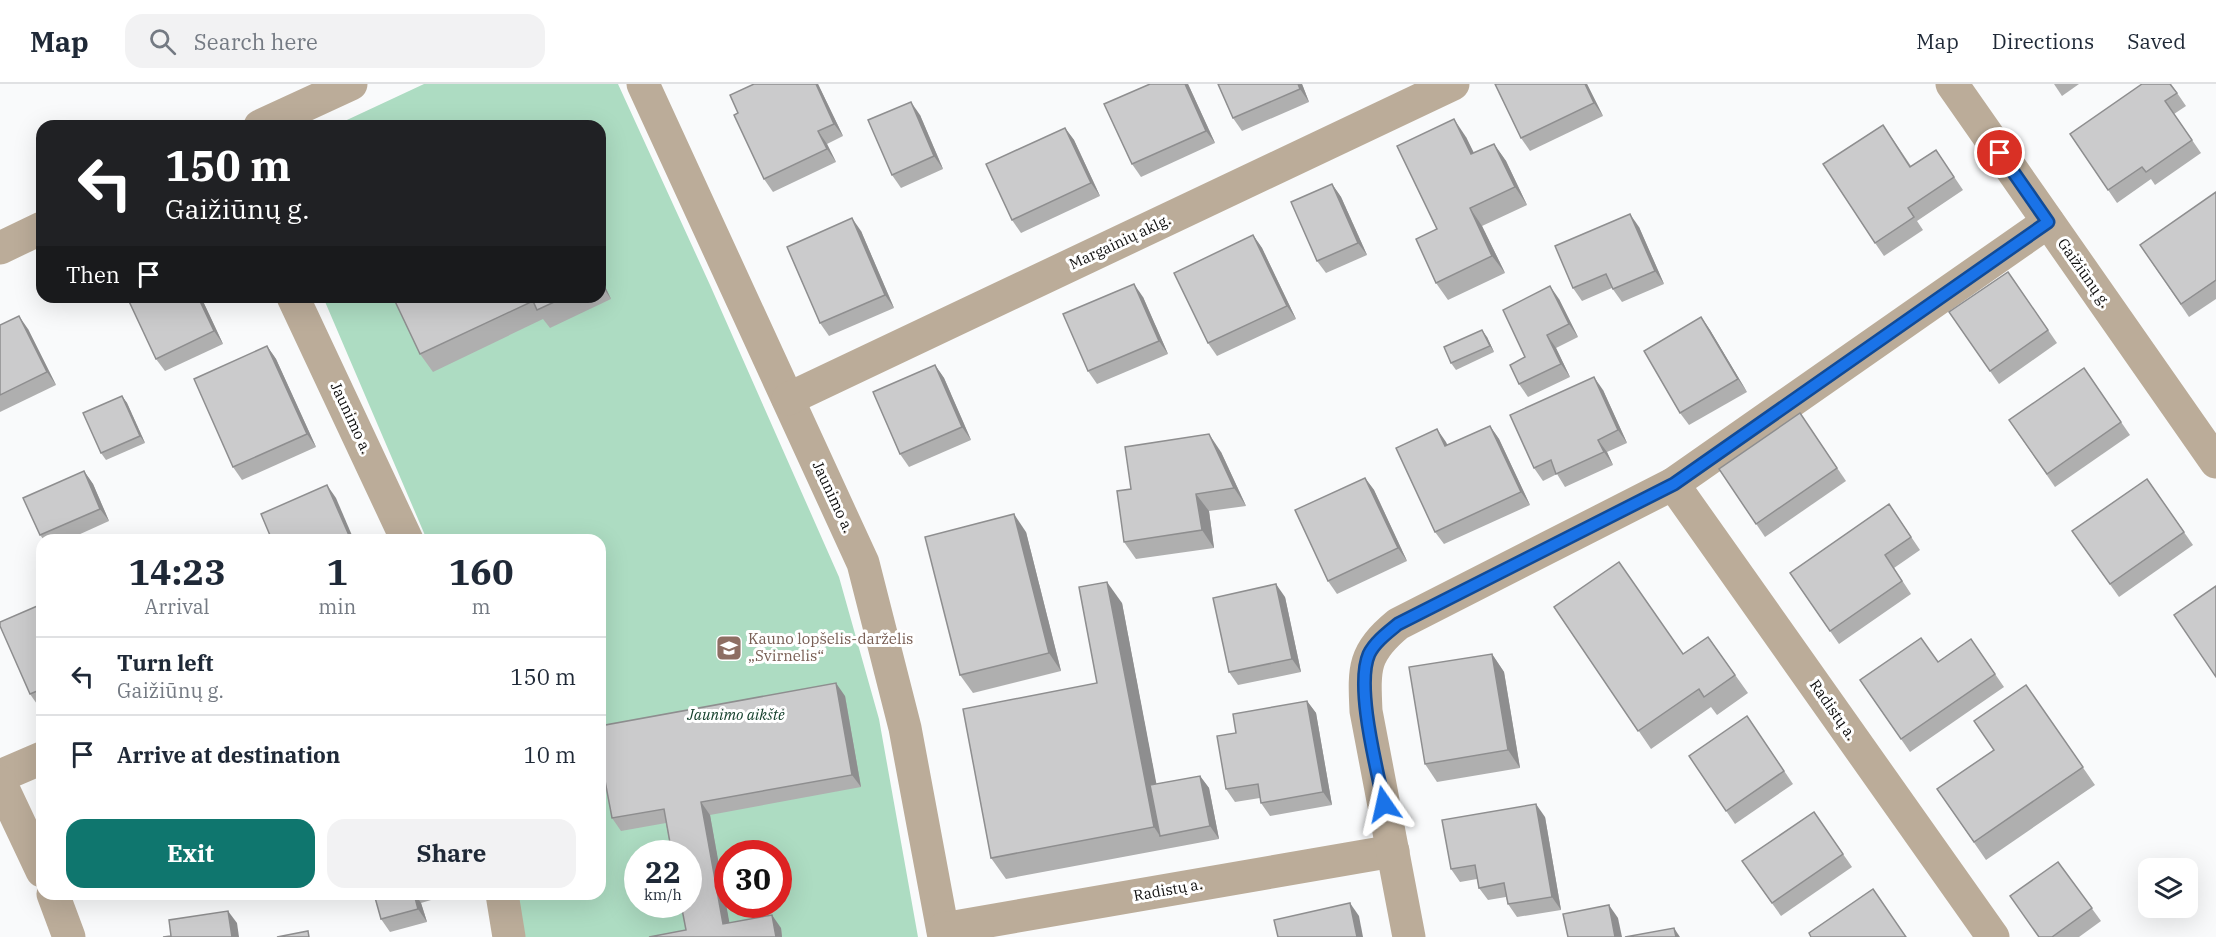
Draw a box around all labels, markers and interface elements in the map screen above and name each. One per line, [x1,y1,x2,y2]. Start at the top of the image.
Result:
search box [125,14,545,68]
text: Map [30,23,89,60]
icon: search [146,25,179,58]
text: Search here [194,27,318,56]
text: Map [1916,27,1959,55]
text: Directions [1992,27,2094,55]
text: Saved [2127,27,2186,55]
pin [1974,127,2025,178]
icon: arrive [1983,136,2016,169]
text: 150 m [165,138,291,193]
icon: left [66,144,144,222]
text: Gaižiūnų g. [165,191,309,226]
street label: Margainių aklg. [1066,210,1174,273]
street label: Gaižiūnų g. [2054,234,2115,311]
icon: arrive [132,258,165,291]
text: Then [66,260,120,289]
street label: Jaunimo a. [327,379,376,457]
street label: Jaunimo a. [809,458,858,536]
text: 14:23 [128,548,226,595]
text: 1 [326,548,348,595]
text: 160 [449,548,514,595]
text: Arrival [145,593,210,620]
text: min [318,593,356,620]
text: m [472,593,491,620]
place label: Kauno lopšelis-darželis „Svirnelis“ [748,629,913,665]
school or university icon: Kauno lopšelis-darželis „Svirnelis“ [714,633,744,663]
text: Turn left [117,648,213,677]
icon: left [66,660,99,693]
text: 150 m [510,662,576,691]
street label: Radistų a. [1806,676,1861,744]
text: Gaižiūnų g. [117,677,224,704]
park label: Jaunimo aikštė [686,705,785,724]
icon: arrive [66,738,99,771]
text: Arrive at destination [117,740,340,769]
text: 10 m [524,740,576,769]
position arrow [1352,772,1416,836]
button: Exit [66,819,315,888]
button: Share [327,819,576,888]
speed limit sign: 30 [714,840,792,918]
text: 22 [645,852,681,891]
map controls [2138,858,2198,918]
button: layers [2138,858,2198,918]
street label: Radistų a. [1132,874,1204,905]
text: km/h [644,885,682,904]

